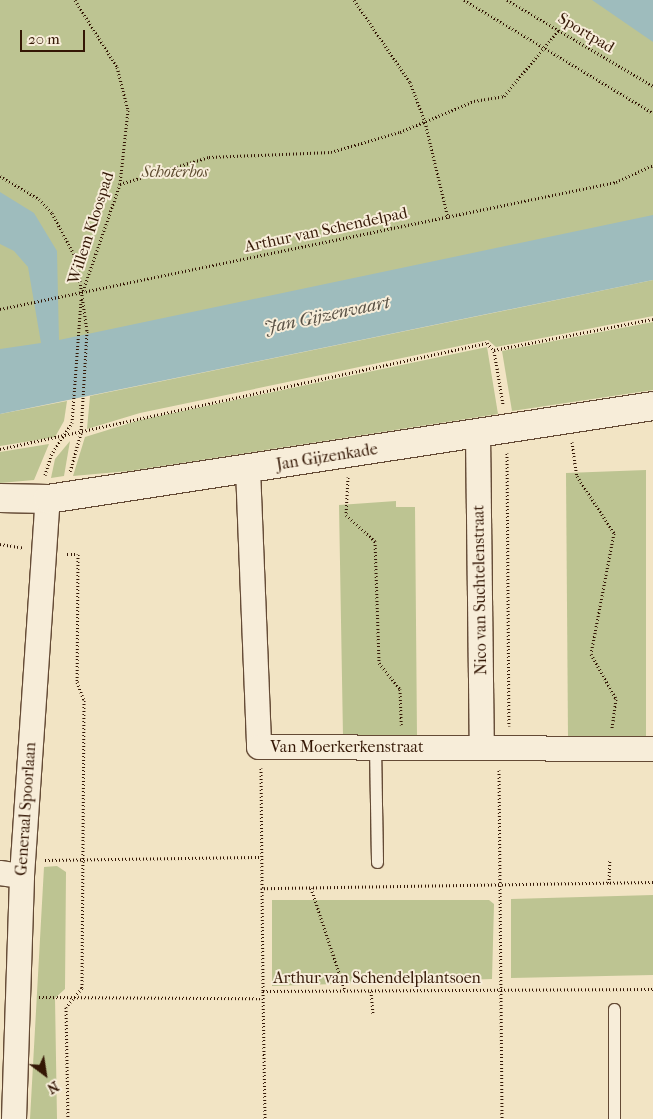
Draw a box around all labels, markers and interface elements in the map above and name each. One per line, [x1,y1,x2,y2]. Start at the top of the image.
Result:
street label: Sportpad [554,9,618,57]
scale bar [22,20,88,52]
text: 20 m [28,30,60,48]
park label: Schoterbos [142,162,208,182]
street label: Willem Kloospad [64,170,118,286]
street label: Arthur van Schendelpad [243,203,409,257]
water label: Jan Gijzenvaart [262,292,392,340]
street label: Jan Gijzenkade [275,440,379,474]
street label: Nico van Suchtelenstraat [469,505,491,675]
street label: Van Moerkerkenstraat [270,737,424,757]
street label: Generaal Spoorlaan [12,741,40,877]
street label: Arthur van Schendelplantsoen [273,968,481,988]
north arrow [20,1049,70,1099]
text: N [44,1077,62,1097]

